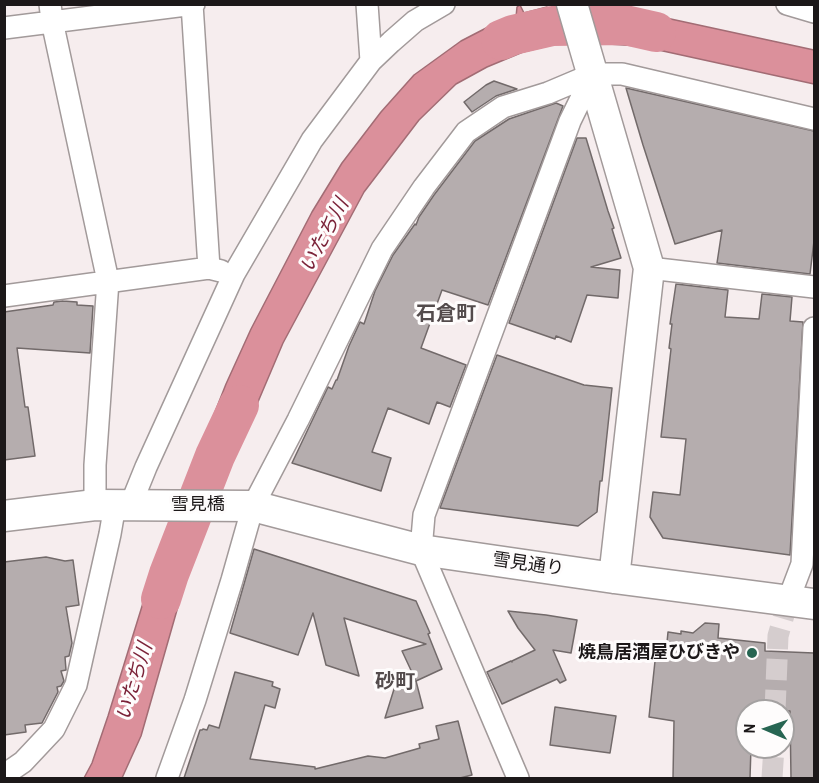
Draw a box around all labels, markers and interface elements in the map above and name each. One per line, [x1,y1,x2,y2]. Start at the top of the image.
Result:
water label: いたち川 [296,195,354,277]
district label: 石倉町 [416,303,476,327]
street label: 雪見橋 [171,494,225,516]
street label: 雪見通り [491,549,565,581]
water label: いたち川 [112,640,158,724]
place label: 焼鳥居酒屋ひびきや [578,642,740,664]
marker: 焼鳥居酒屋ひびきや [745,646,759,660]
district label: 砂町 [375,671,415,695]
north arrow [735,699,795,759]
text: N [738,723,760,734]

